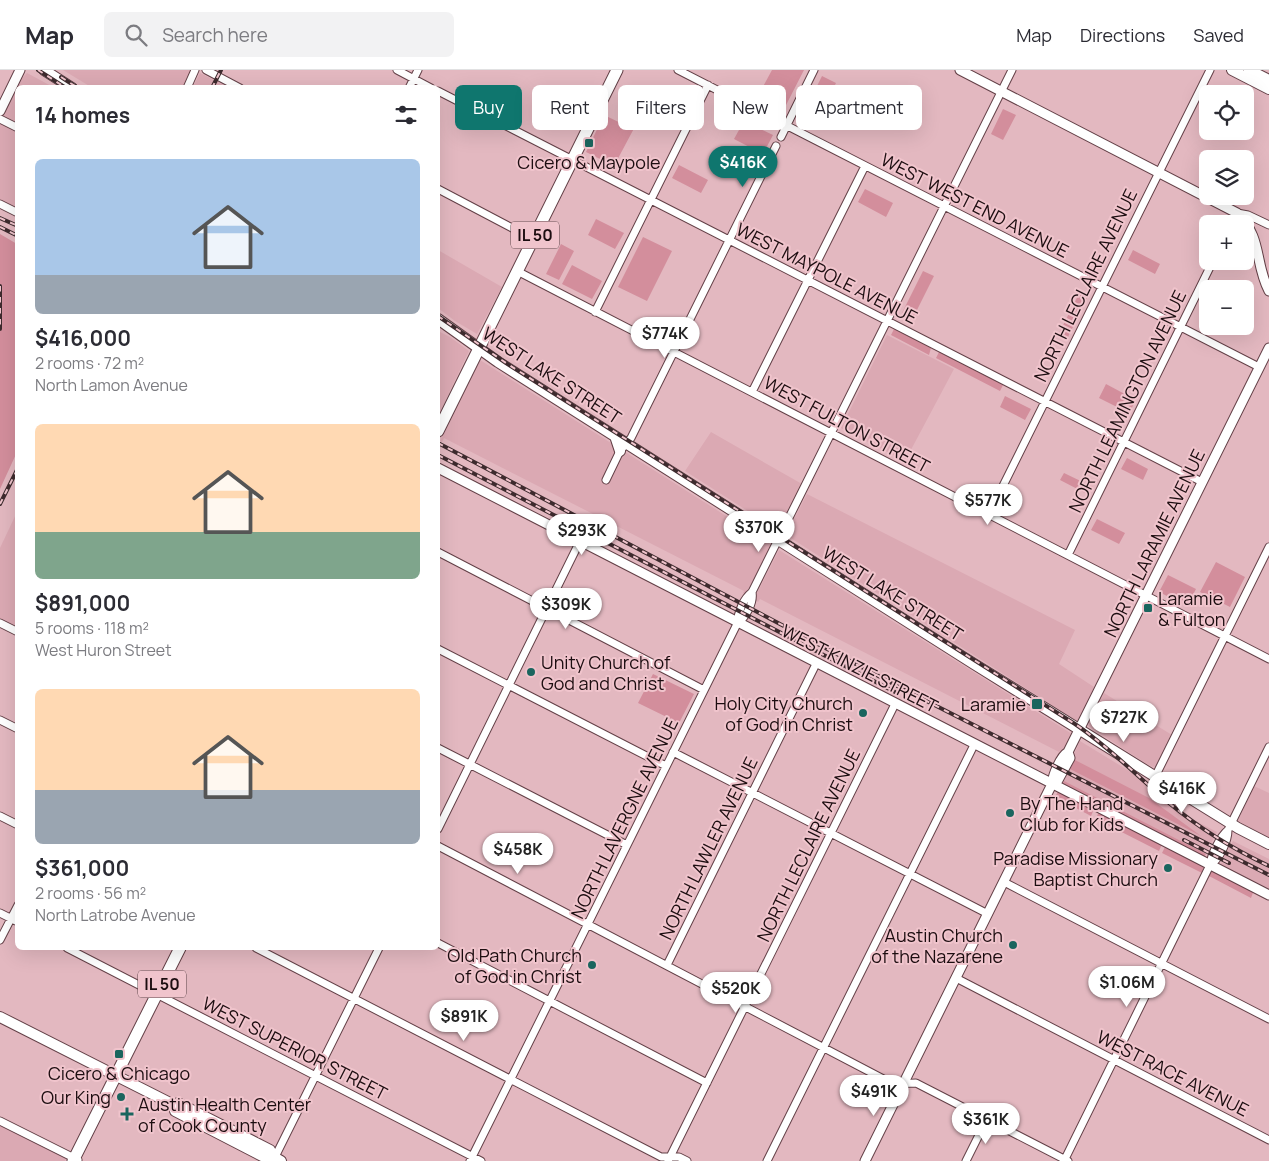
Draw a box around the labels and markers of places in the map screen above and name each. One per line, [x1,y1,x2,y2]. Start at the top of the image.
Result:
marker: Cicero & Maypole [583,137,595,149]
pin: $416K [708,146,778,188]
place label: Cicero & Maypole [517,150,661,174]
pin: $774K [630,316,700,359]
pin: $577K [953,484,1023,526]
pin: $370K [724,510,794,553]
pin: $293K [547,514,617,556]
place label: Laramie & Fulton [1158,586,1225,631]
pin: $309K [531,588,601,630]
marker: Laramie & Fulton [1142,602,1154,614]
place label: Unity Church of God and Christ [541,650,671,695]
marker: Unity Church of God and Christ [525,666,537,678]
place label: Holy City Church of God in Christ [714,691,853,736]
place label: Laramie [961,692,1026,716]
marker: Laramie [1030,697,1044,711]
pin: $727K [1089,700,1159,743]
marker: Holy City Church of God in Christ [857,707,869,719]
pin: $416K [1147,772,1217,814]
place label: By The Hand Club for Kids [1020,791,1124,836]
marker: By The Hand Club for Kids [1004,807,1016,819]
pin: $458K [483,832,553,875]
place label: Paradise Missionary Baptist Church [993,846,1159,891]
marker: Paradise Missionary Baptist Church [1162,862,1174,874]
place label: Austin Church of the Nazarene [871,923,1003,968]
marker: Austin Church of the Nazarene [1007,939,1019,951]
place label: Old Path Church of God in Christ [447,943,582,988]
marker: Old Path Church of God in Christ [586,959,598,971]
pin: $1.06M [1086,966,1168,1008]
pin: $520K [701,972,771,1014]
pin: $891K [429,1000,499,1042]
marker: Cicero & Chicago [113,1048,125,1060]
place label: Cicero & Chicago [48,1061,190,1085]
pin: $491K [839,1074,909,1117]
place label: Our King [41,1085,111,1109]
marker: Our King [115,1091,127,1103]
place label: Austin Health Center of Cook County [138,1092,312,1137]
pin: $361K [951,1102,1021,1145]
marker: Austin Health Center of Cook County [120,1107,134,1121]

